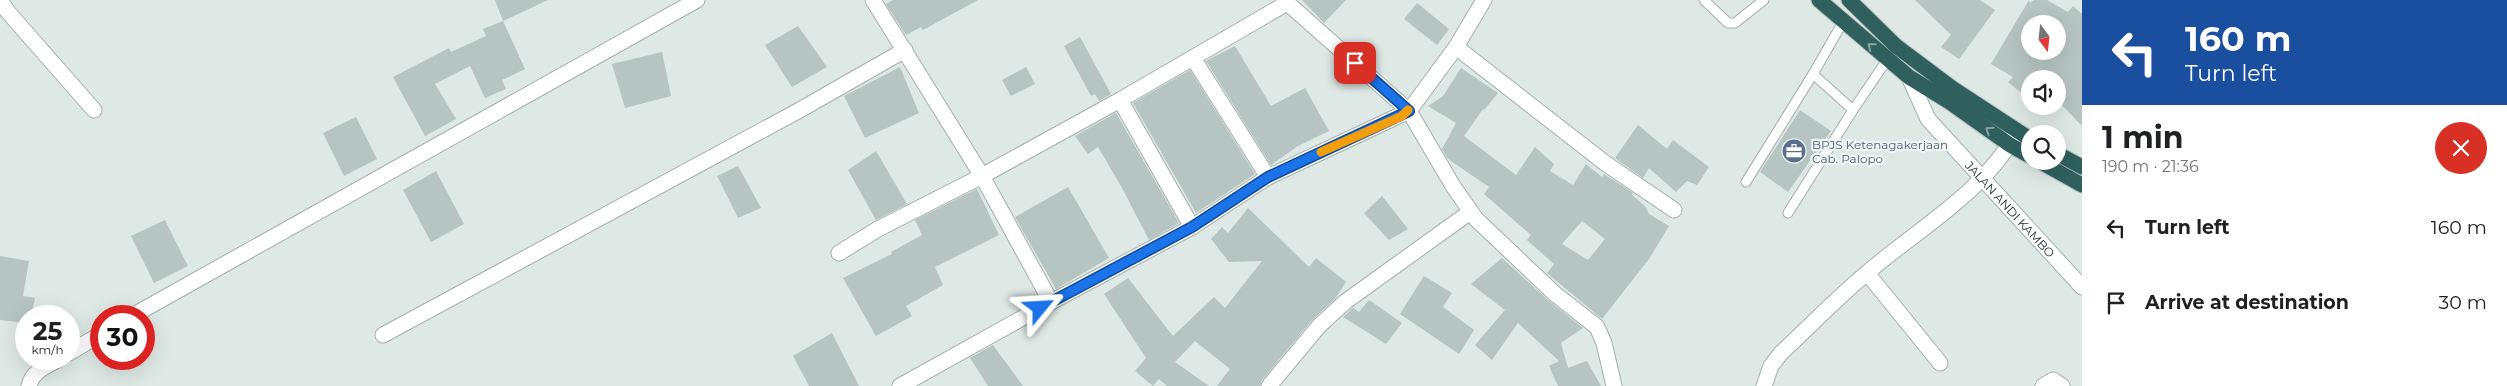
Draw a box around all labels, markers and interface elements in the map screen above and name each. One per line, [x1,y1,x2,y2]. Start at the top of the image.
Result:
north arrow [2021,15,2066,60]
map controls [2021,15,2066,170]
text: 160 m [2185,17,2291,60]
icon: left [2102,20,2167,85]
pin [1334,42,1376,84]
one-way arrow [1868,43,1877,52]
icon: arrive [1341,49,1369,77]
text: Turn left [2185,60,2277,87]
button: sound [2021,70,2066,115]
text: 1 min [2102,119,2183,156]
button: close [2435,122,2487,174]
button: search [2021,125,2066,170]
one-way arrow [1985,127,1995,136]
place label: BPJS Ketenagakerjaan Cab. Palopo [1812,137,1948,166]
office icon: BPJS Ketenagakerjaan Cab. Palopo [1781,138,1807,164]
street label: JALAN ANDI KAMBO [1962,157,2058,260]
text: 190 m · 21:36 [2102,157,2199,176]
icon: left [2102,214,2130,242]
text: Turn left [2145,216,2230,239]
text: 160 m [2431,216,2487,239]
position arrow [1013,281,1065,333]
icon: arrive [2102,289,2130,317]
text: Arrive at destination [2145,291,2349,314]
text: 30 m [2439,291,2487,314]
speed limit sign: 30 [90,305,155,370]
text: 25 [33,316,62,346]
text: km/h [31,342,64,357]

